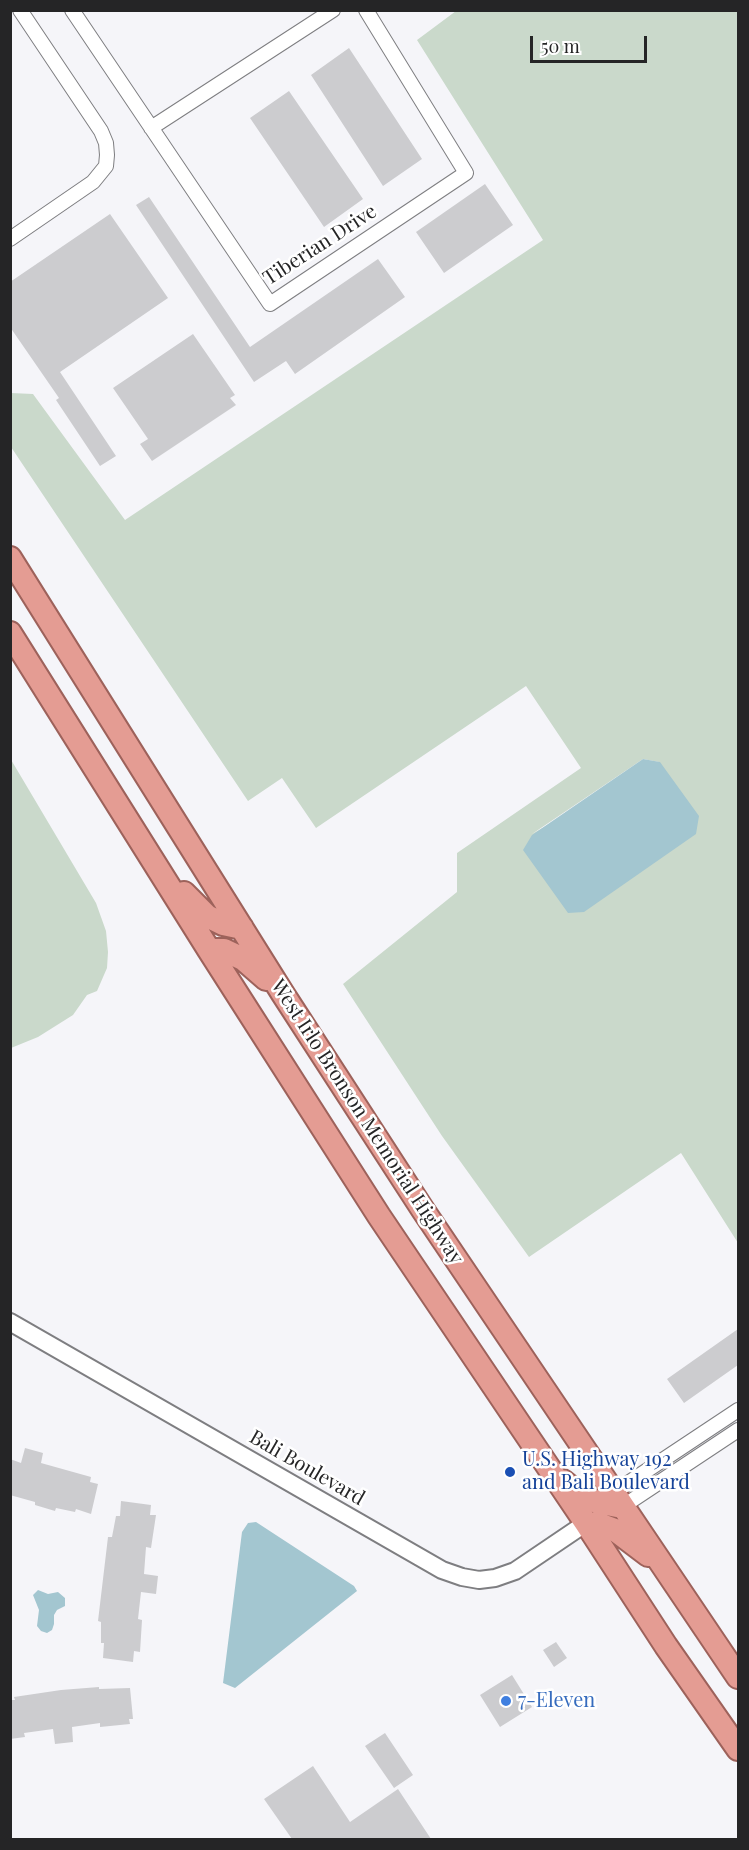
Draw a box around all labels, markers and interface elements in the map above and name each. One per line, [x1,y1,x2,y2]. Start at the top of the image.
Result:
scale bar [533,24,650,62]
text: 50 m [541,34,580,58]
street label: Tiberian Drive [259,199,381,291]
street label: West Irlo Bronson Memorial Highway [266,975,468,1269]
street label: Bali Boulevard [245,1425,369,1511]
place label: U.S. Highway 192 and Bali Boulevard [522,1448,690,1495]
marker: U.S. Highway 192 and Bali Boulevard [503,1465,517,1479]
place label: 7-Eleven [518,1689,595,1713]
marker: 7-Eleven [499,1694,513,1708]

